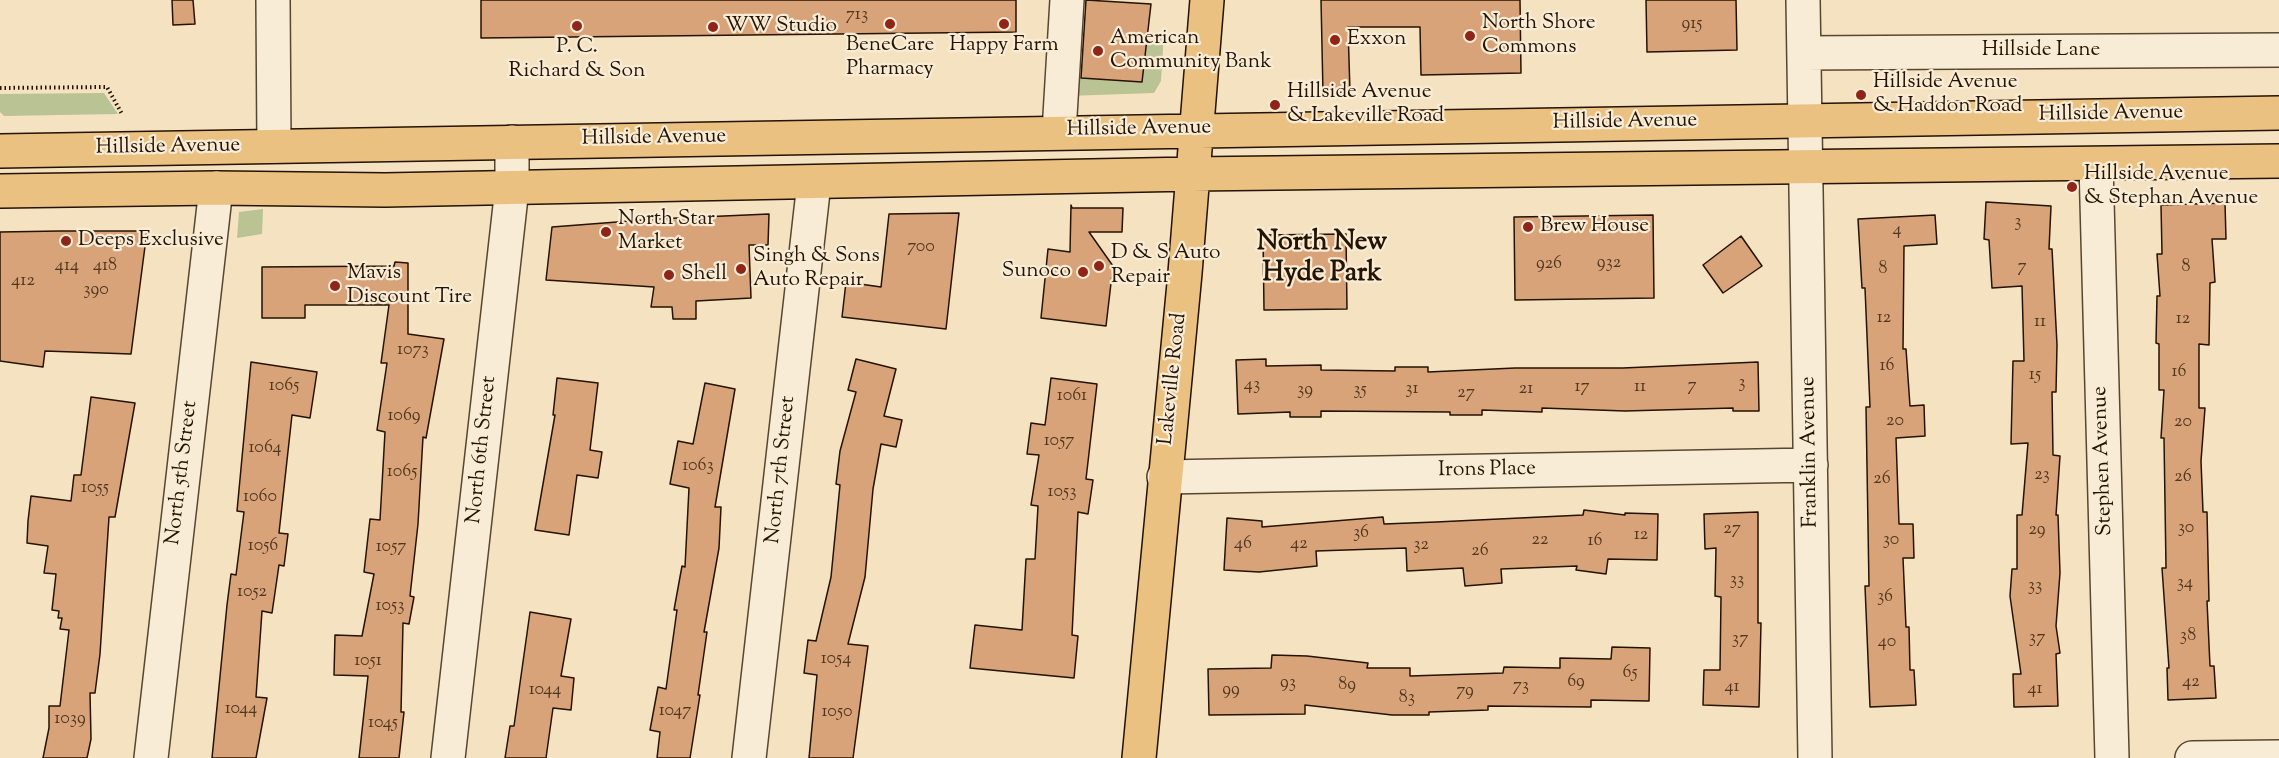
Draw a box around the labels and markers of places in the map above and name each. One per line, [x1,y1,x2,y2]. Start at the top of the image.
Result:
place label: North Shore Commons [1482,11,1596,61]
place label: WW Studio [725,14,837,40]
marker: BeneCare Pharmacy [883,17,897,31]
marker: Happy Farm [997,17,1011,31]
marker: P. C. Richard & Son [570,19,584,33]
marker: WW Studio [706,20,720,34]
place label: American Community Bank [1110,26,1272,76]
place label: Exxon [1347,27,1406,53]
marker: North Shore Commons [1463,29,1477,43]
place label: BeneCare Pharmacy [846,33,934,83]
place label: Happy Farm [949,33,1059,59]
marker: Exxon [1328,33,1342,47]
place label: P. C. Richard & Son [508,35,646,85]
marker: American Community Bank [1091,44,1105,58]
place label: Hillside Avenue & Haddon Road [1873,70,2022,120]
place label: Hillside Avenue & Lakeville Road [1287,80,1444,130]
marker: Hillside Avenue & Haddon Road [1854,88,1868,102]
marker: Hillside Avenue & Lakeville Road [1268,98,1282,112]
place label: Hillside Avenue & Stephan Avenue [2084,162,2258,212]
marker: Hillside Avenue & Stephan Avenue [2065,180,2079,194]
place label: North Star Market [618,207,715,257]
place label: Brew House [1540,214,1649,240]
marker: Brew House [1521,220,1535,234]
marker: North Star Market [599,225,613,239]
place label: Deeps Exclusive [78,228,224,254]
marker: Deeps Exclusive [59,234,73,248]
place label: D & S Auto Repair [1111,241,1221,291]
place label: Singh & Sons Auto Repair [753,244,880,294]
place label: Sunoco [1002,259,1071,285]
marker: D & S Auto Repair [1092,259,1106,273]
place label: Mavis Discount Tire [347,261,472,311]
place label: Shell [681,262,727,288]
marker: Singh & Sons Auto Repair [734,262,748,276]
marker: Sunoco [1076,265,1090,279]
marker: Shell [662,268,676,282]
marker: Mavis Discount Tire [328,279,342,293]

